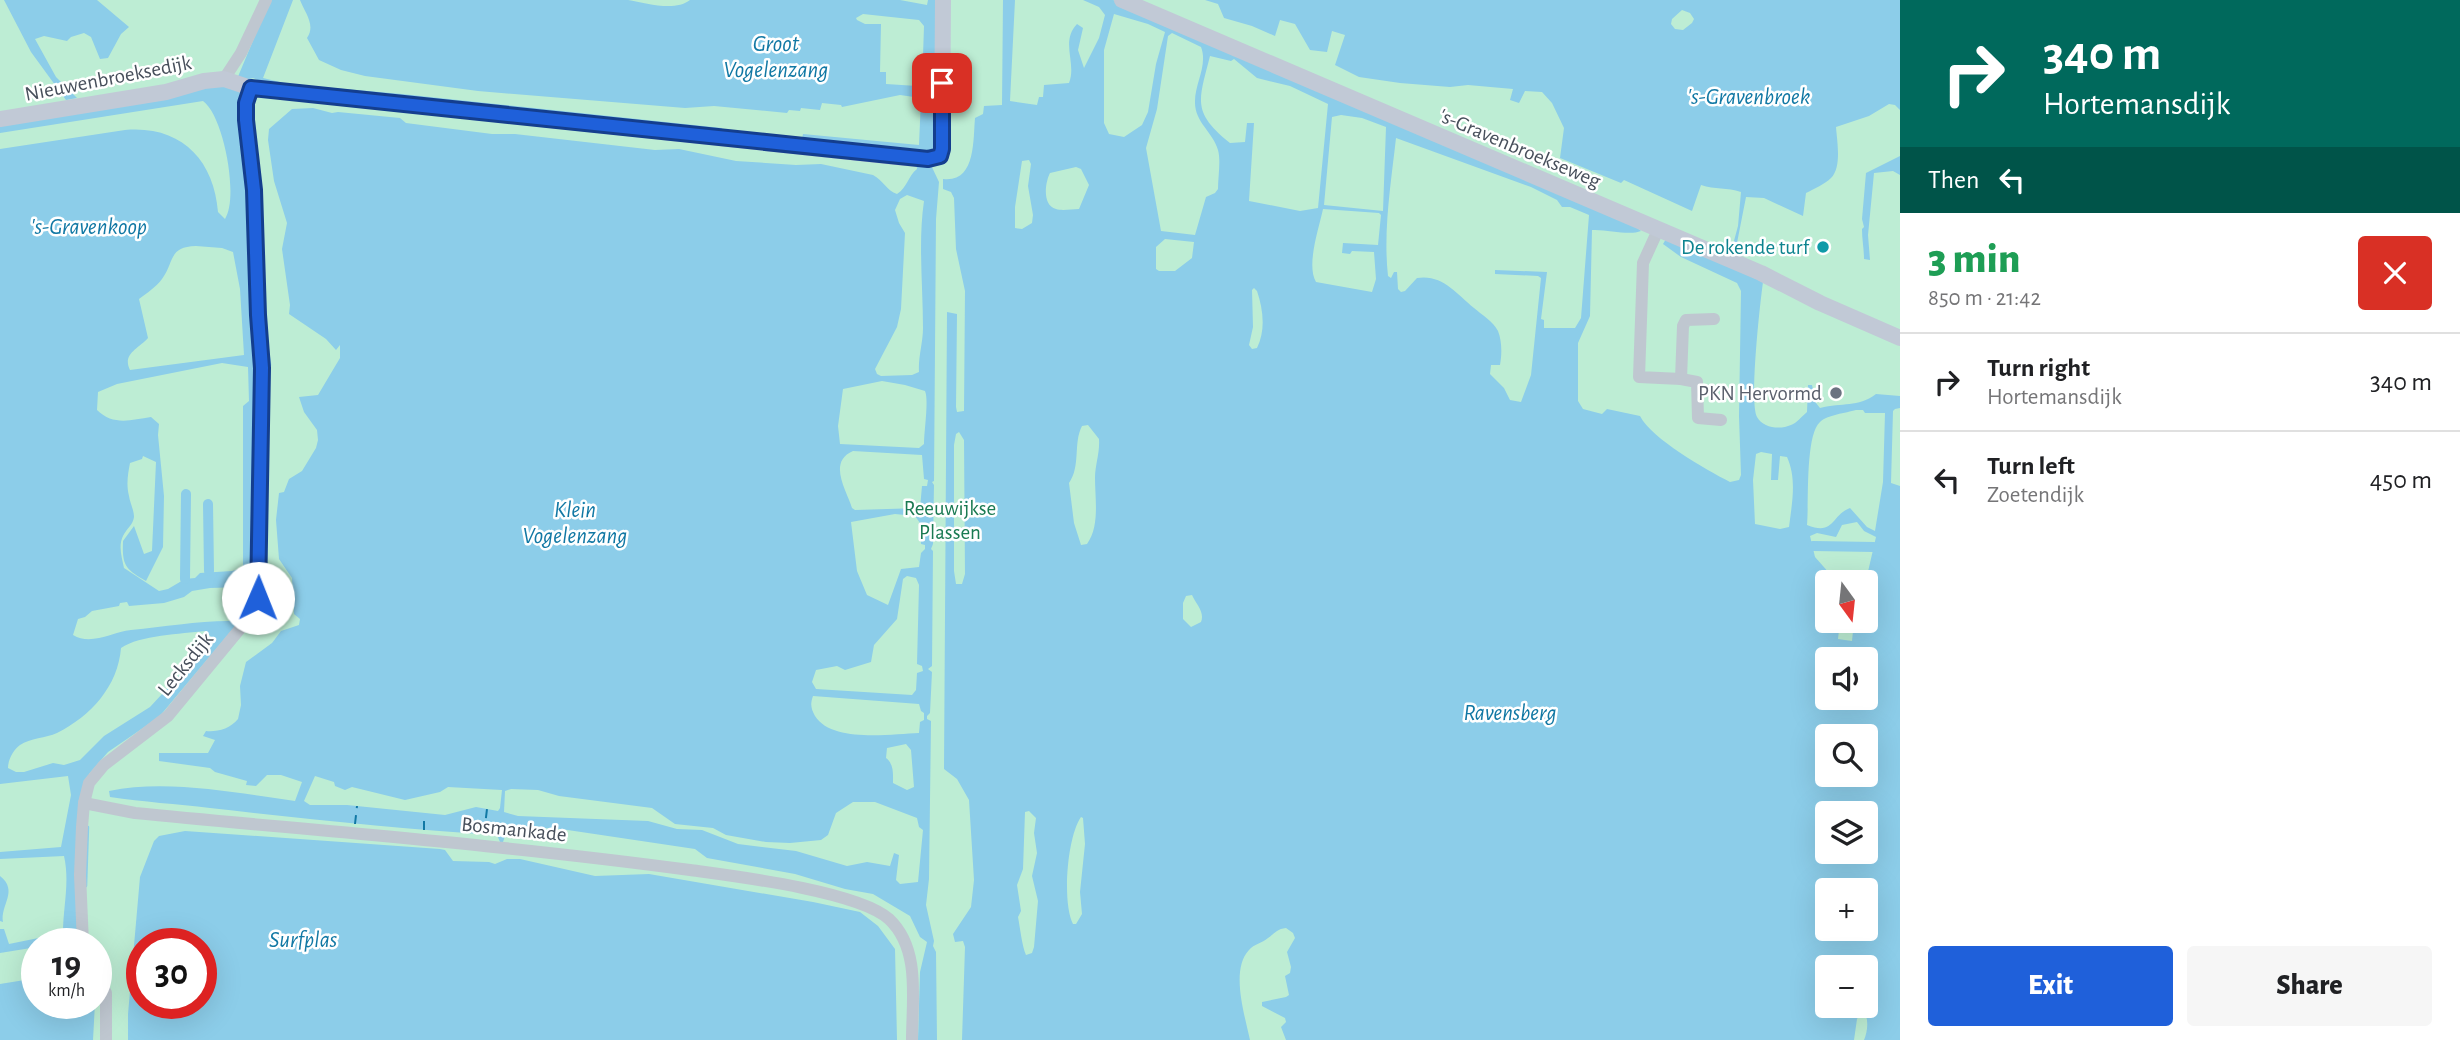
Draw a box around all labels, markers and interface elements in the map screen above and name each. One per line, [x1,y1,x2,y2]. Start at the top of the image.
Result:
icon: right [1928,28,2019,119]
text: 340 m [2043,30,2161,79]
water label: Groot Vogelenzang [724,33,828,82]
street label: Nieuwenbroeksedijk [23,52,194,105]
pin [912,53,972,113]
icon: arrive [923,64,961,102]
water label: 's-Gravenbroek [1688,86,1811,109]
text: Hortemansdijk [2043,88,2230,120]
street label: 's-Gravenbroekseweg [1436,105,1604,192]
icon: left [1993,161,2031,199]
text: Then [1928,167,1979,193]
water label: 's-Gravenkoop [31,216,147,239]
button: close [2358,236,2432,310]
place label: De rokende turf [1681,237,1811,258]
text: 3 min [1928,238,2020,280]
marker: De rokende turf [1815,239,1831,255]
text: 850 m · 21:42 [1928,287,2041,310]
text: Turn right [1987,355,2090,381]
icon: right [1928,363,1966,401]
text: 340 m [2370,369,2432,395]
place label: PKN Hervormd [1698,383,1822,404]
marker: PKN Hervormd [1828,385,1844,401]
text: Hortemansdijk [1987,386,2122,409]
text: Turn left [1987,453,2075,479]
icon: left [1928,461,1966,499]
text: 450 m [2370,467,2432,493]
text: Zoetendijk [1987,484,2084,507]
park label: Reeuwijkse Plassen [904,498,996,543]
water label: Klein Vogelenzang [523,499,627,548]
position arrow [221,561,295,635]
north arrow [1815,570,1878,634]
map controls [1815,570,1878,1018]
street label: Lecksdijk [154,628,217,700]
button: sound [1815,647,1878,710]
water label: Ravensberg [1463,702,1557,725]
button: search [1815,724,1878,787]
button: layers [1815,801,1878,864]
street label: Bosmankade [460,814,568,845]
button: + [1815,878,1878,941]
speed limit sign: 30 [126,928,217,1019]
water label: Surfplas [269,929,337,952]
button: Exit [1928,946,2173,1026]
button: Share [2187,946,2432,1026]
text: 19 [52,947,81,982]
button: − [1815,955,1878,1018]
text: km/h [48,982,85,1000]

